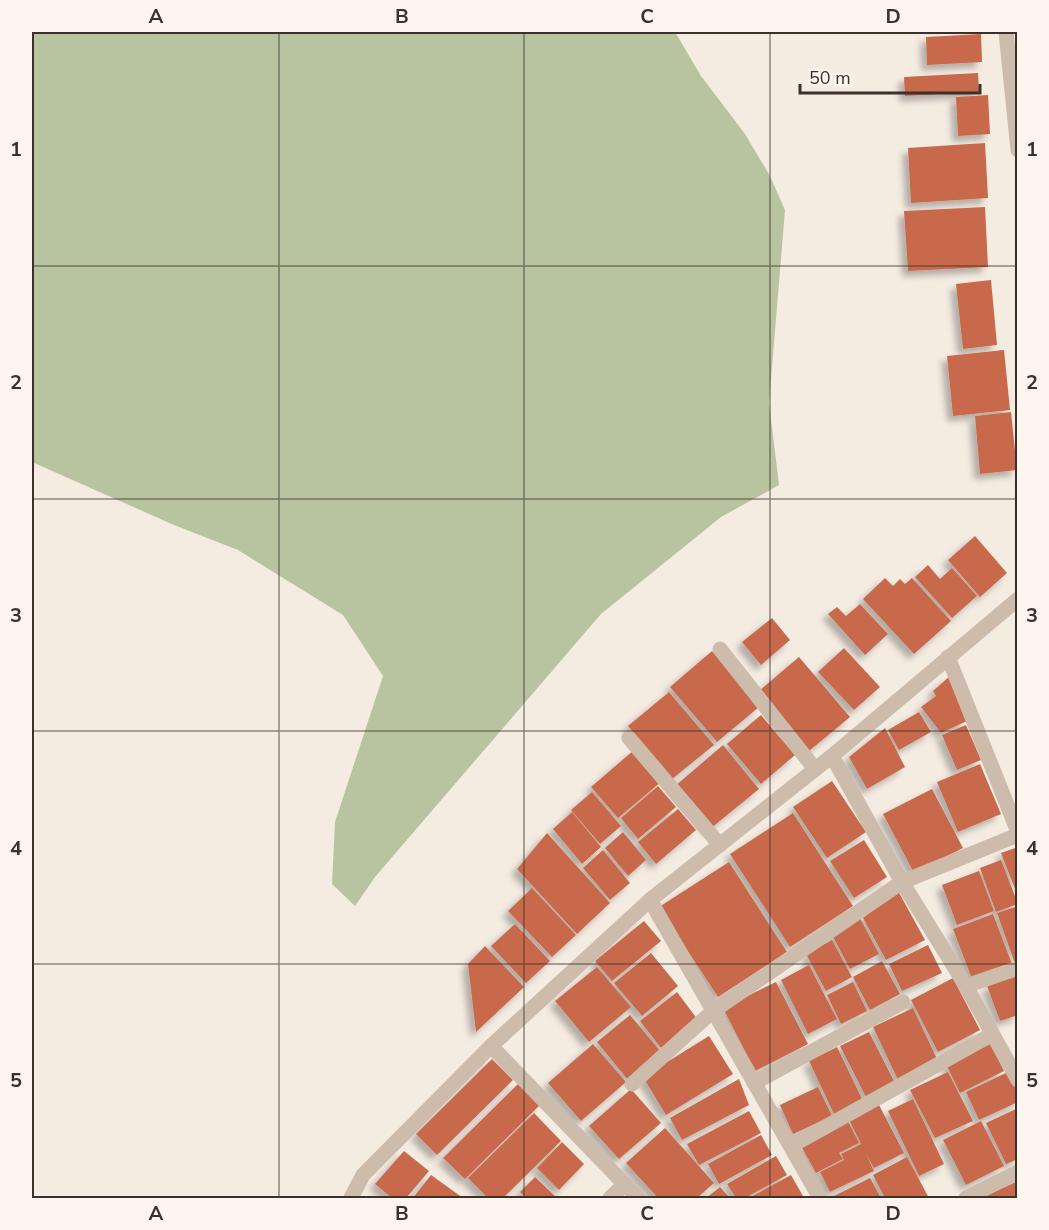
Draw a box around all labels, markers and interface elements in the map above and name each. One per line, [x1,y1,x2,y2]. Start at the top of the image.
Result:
text: A [149,3,164,30]
text: B [395,3,409,30]
text: C [640,3,654,30]
text: D [885,3,901,30]
scale bar [800,57,980,95]
text: 50 m [809,66,851,90]
text: 1 [10,136,22,163]
text: 1 [1026,136,1038,163]
text: 2 [10,369,22,396]
text: 2 [1026,369,1038,396]
text: 3 [10,602,22,629]
text: 3 [1026,602,1038,629]
text: 4 [10,835,22,862]
text: 4 [1026,835,1038,862]
text: 5 [10,1067,22,1094]
text: 5 [1026,1067,1038,1094]
text: A [149,1200,164,1227]
text: B [395,1200,409,1227]
text: C [640,1200,654,1227]
text: D [885,1200,901,1227]

